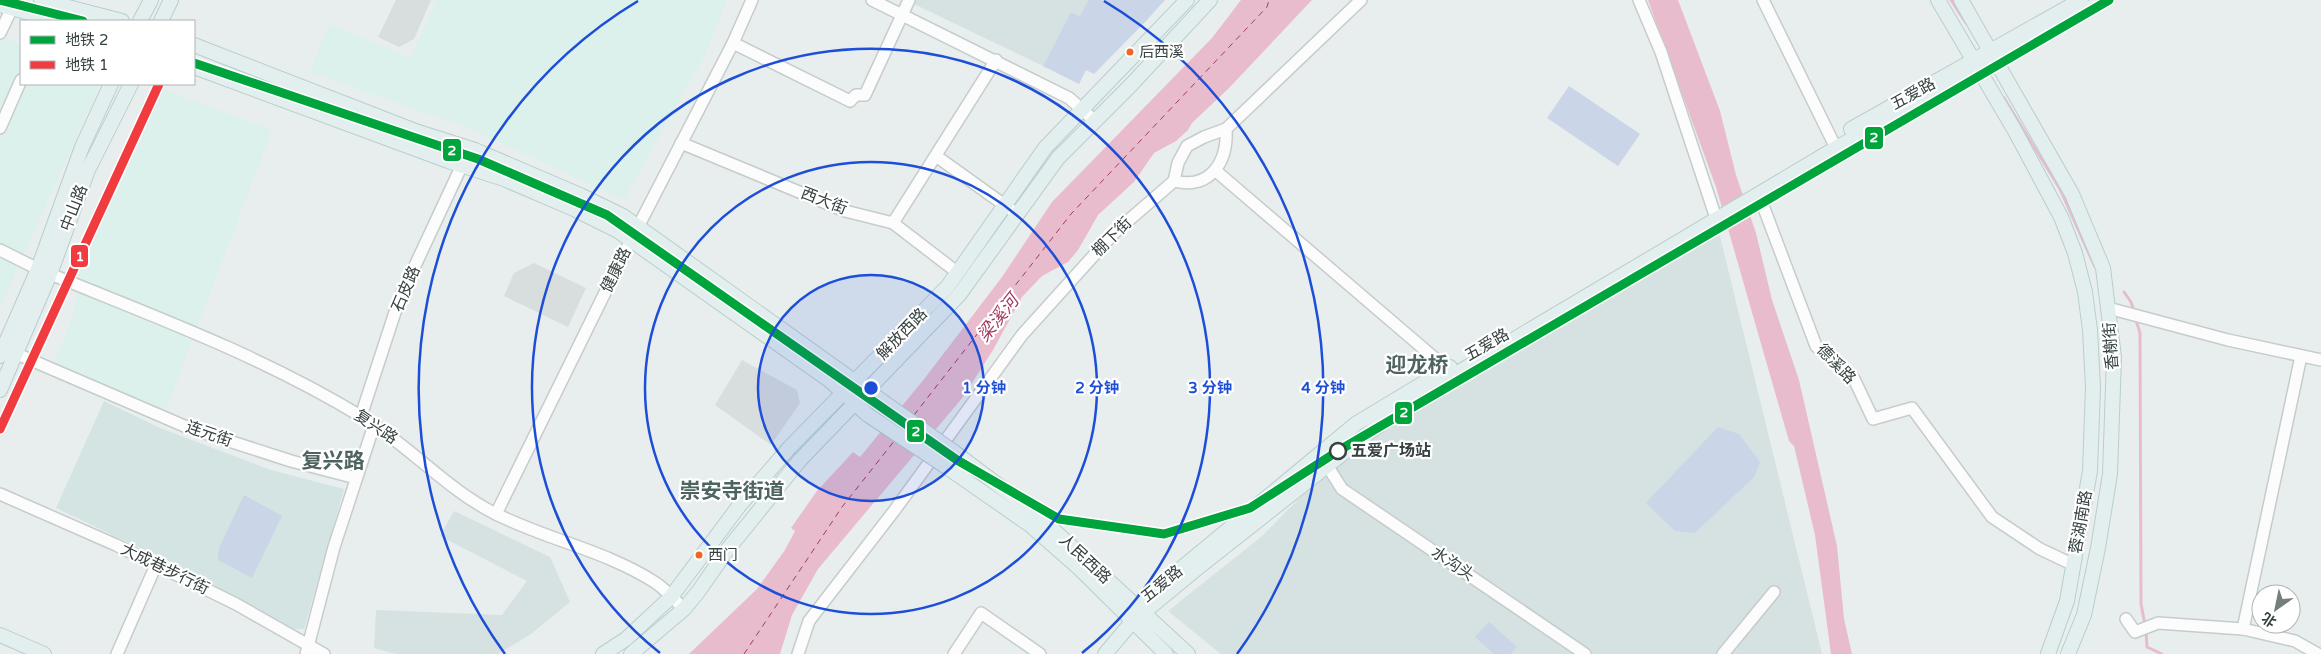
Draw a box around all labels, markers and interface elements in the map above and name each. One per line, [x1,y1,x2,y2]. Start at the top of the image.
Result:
legend [20,20,195,85]
text: 地铁 2 [65,31,108,49]
place label: 后西溪 [1139,43,1184,61]
marker: 后西溪 [1125,47,1135,57]
text: 地铁 1 [65,56,108,74]
street label: 五爱路 [1887,74,1939,114]
line badge: 2 [1864,126,1884,150]
text: 2 [1870,129,1879,146]
line badge: 2 [442,138,462,162]
text: 2 [448,142,457,159]
street label: 中山路 [56,182,92,234]
street label: 西大街 [798,183,850,219]
street label: 棚下街 [1088,213,1136,261]
line badge: 1 [70,244,89,268]
street label: 健康路 [596,244,636,296]
text: 1 [76,248,84,265]
street label: 石皮路 [387,263,425,315]
water label: 梁溪河 [972,288,1025,346]
street label: 解放西路 [873,304,931,364]
street label: 香榭街 [2099,321,2123,371]
street label: 五爱路 [1461,324,1513,366]
street label: 德溪路 [1812,340,1860,388]
district label: 迎龙桥 [1386,353,1449,378]
centre of rings [862,379,880,397]
text: 1 分钟 [962,379,1006,397]
text: 2 分钟 [1075,379,1119,397]
text: 3 分钟 [1188,379,1232,397]
text: 4 分钟 [1301,379,1345,397]
line badge: 2 [1394,401,1413,425]
text: 2 [1400,404,1409,421]
street label: 复兴路 [351,405,401,449]
street label: 连元街 [183,417,235,451]
line badge: 2 [906,419,925,443]
text: 2 [912,423,921,440]
place label: 五爱广场站 [1351,441,1431,461]
marker: 五爱广场站 [1329,442,1347,460]
district label: 复兴路 [302,449,365,474]
district label: 崇安寺街道 [680,479,785,504]
street label: 蓉湖南路 [2066,489,2096,555]
street label: 人民西路 [1055,530,1115,588]
street label: 大成巷步行街 [117,539,213,599]
street label: 水沟头 [1428,542,1478,586]
place label: 西门 [708,546,738,564]
marker: 西门 [694,550,704,560]
street label: 五爱路 [1137,561,1187,607]
north arrow [2251,584,2301,634]
text: 北 [2259,609,2280,630]

